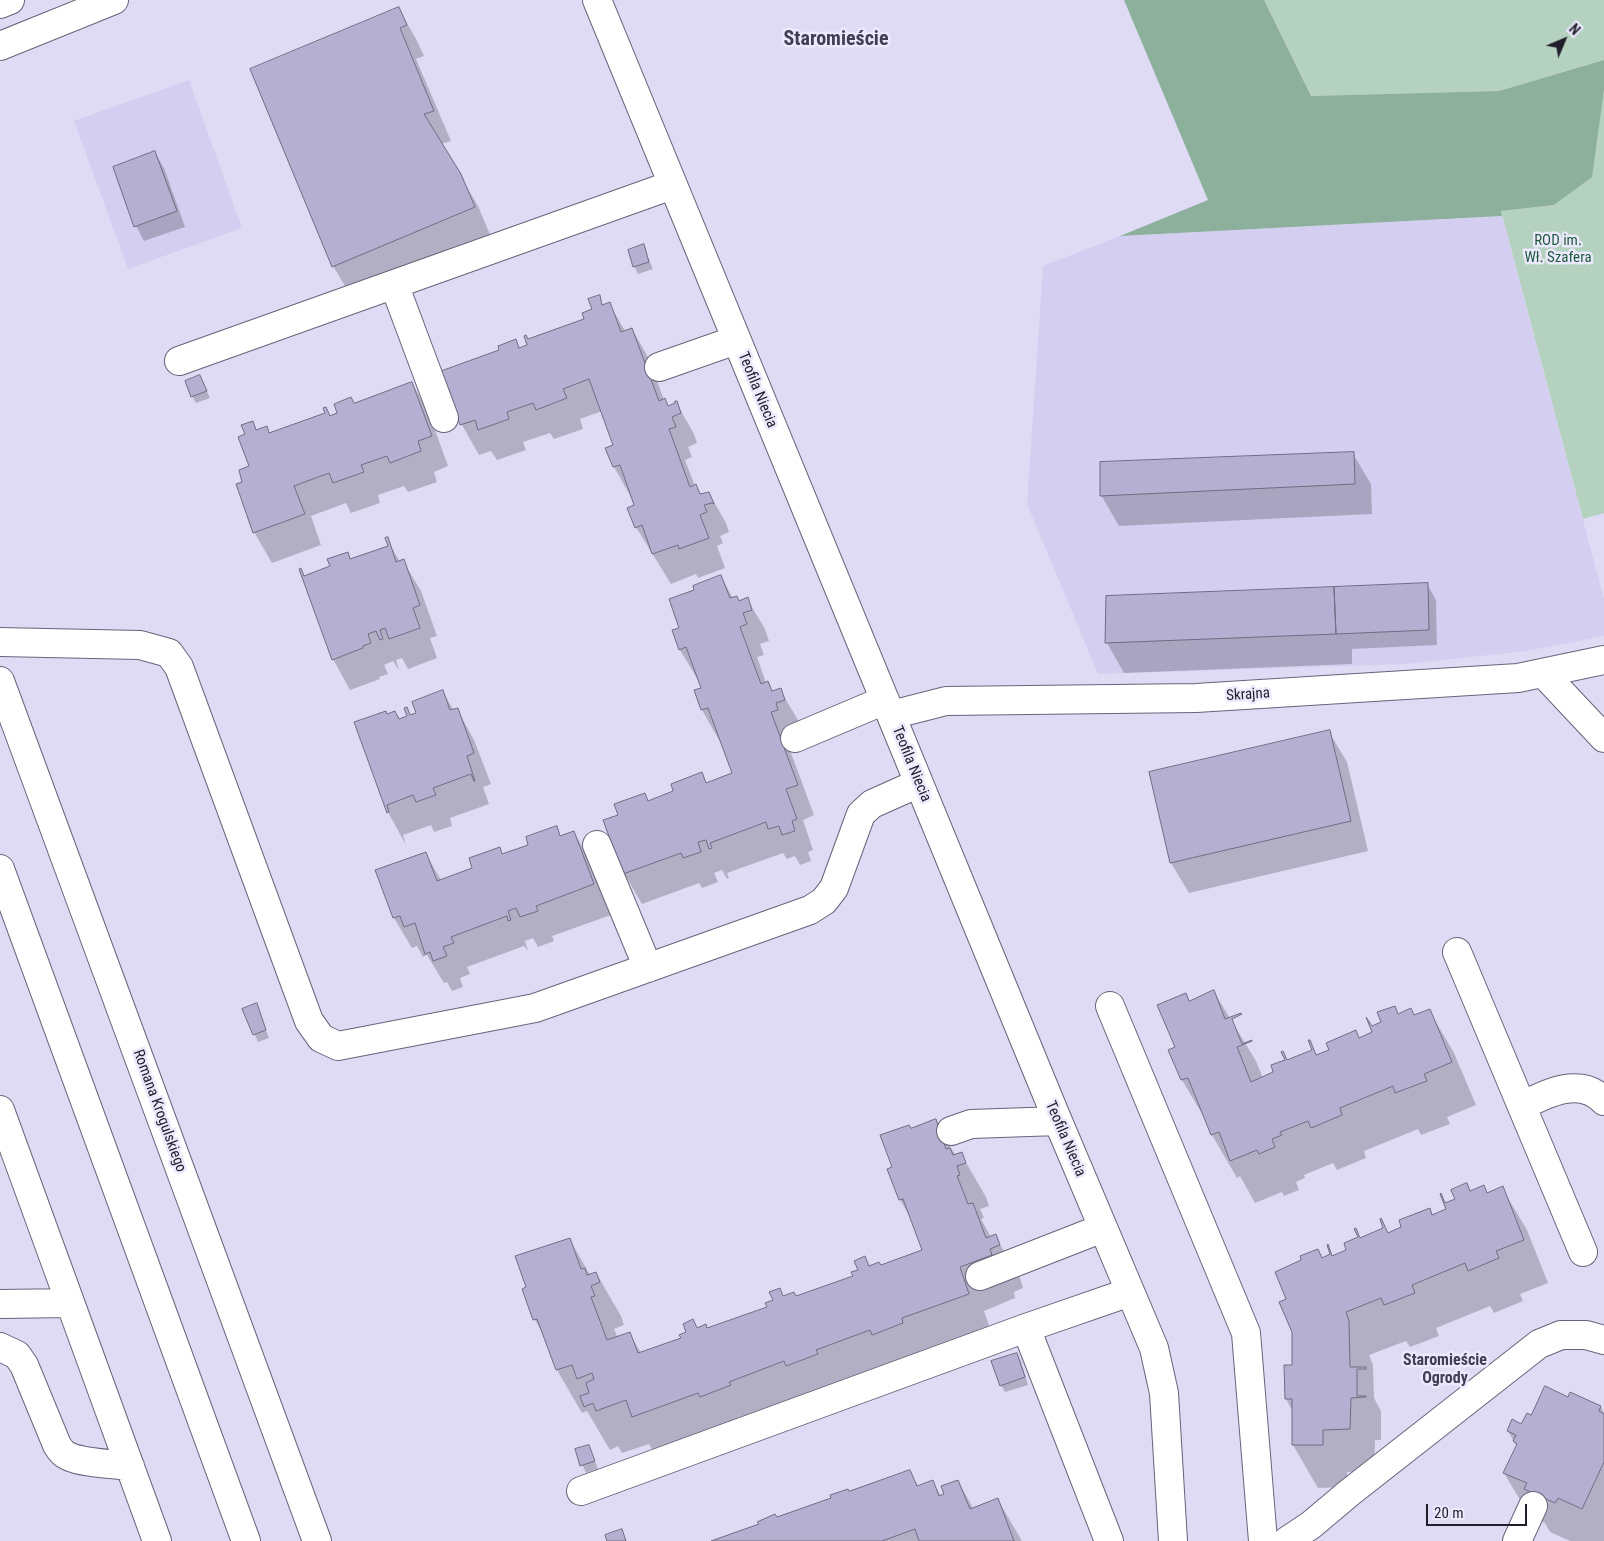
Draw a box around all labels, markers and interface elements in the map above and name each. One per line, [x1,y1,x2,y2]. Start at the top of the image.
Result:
north arrow [1539,15,1589,65]
text: N [1566,21,1583,38]
district label: Staromieście [784,28,888,52]
park label: ROD im. Wł. Szafera [1524,232,1592,267]
street label: Teofila Niecia [734,349,780,431]
street label: Skrajna [1226,684,1270,706]
street label: Teofila Niecia [888,723,934,805]
street label: Romana Krogulskiego [128,1047,190,1175]
street label: Teofila Niecia [1041,1098,1089,1180]
district label: Staromieście Ogrody [1403,1351,1487,1389]
scale bar [1429,1494,1530,1526]
text: 20 m [1434,1504,1464,1522]

